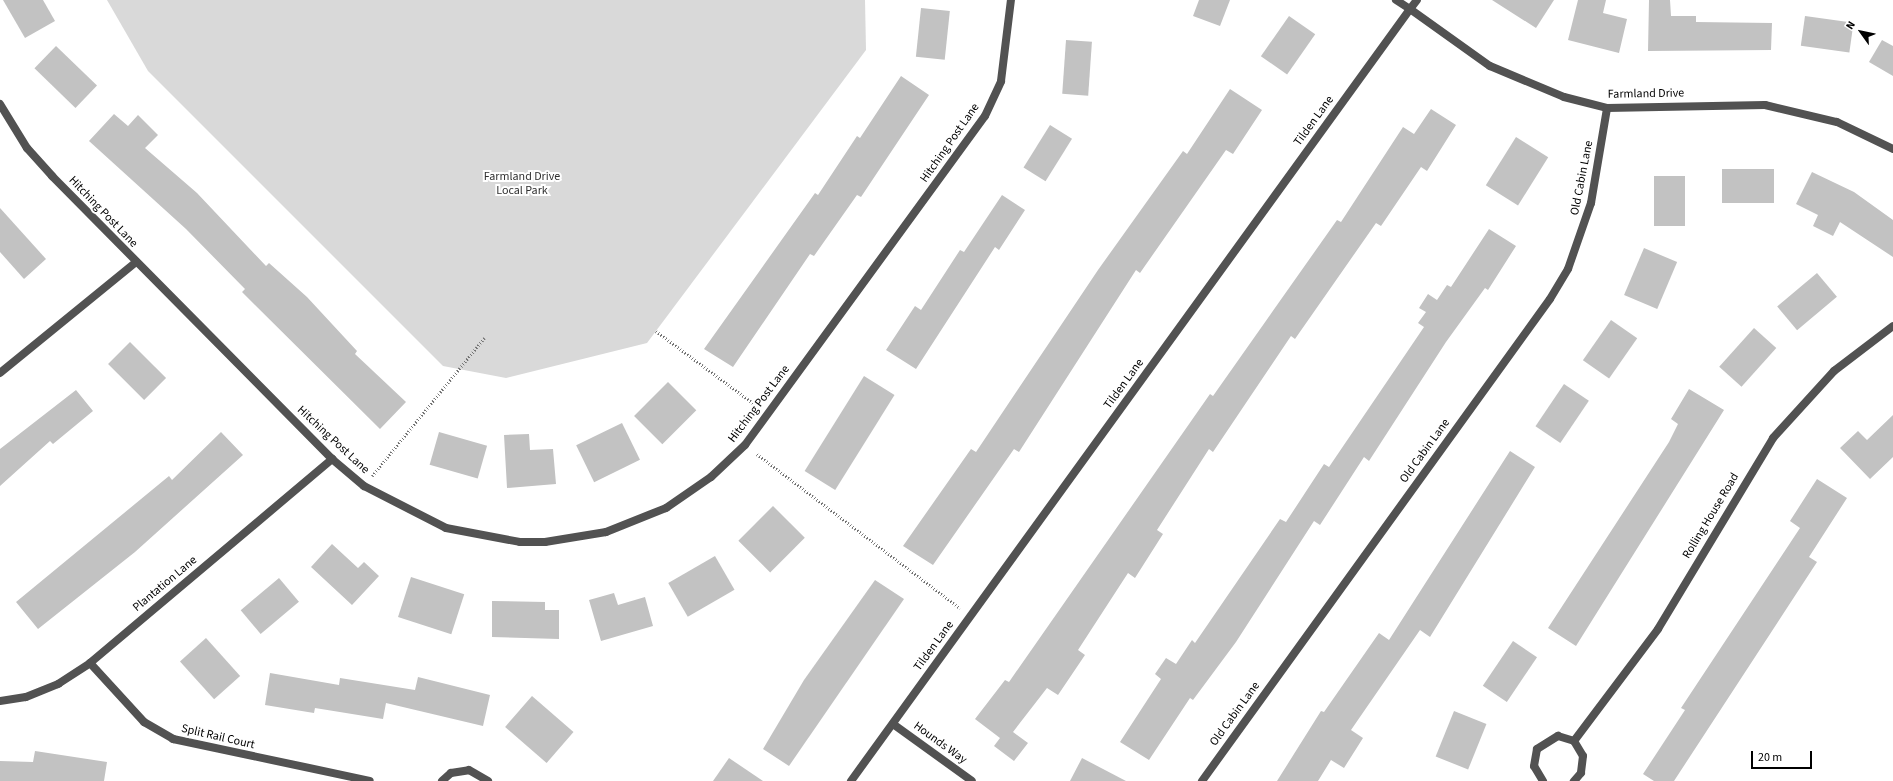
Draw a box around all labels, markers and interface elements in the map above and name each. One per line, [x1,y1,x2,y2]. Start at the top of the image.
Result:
north arrow [1841,12,1881,52]
text: N [1842,18,1859,32]
street label: Farmland Drive [1608,86,1684,102]
street label: Tilden Lane [1291,93,1337,149]
street label: Hitching Post Lane [917,101,983,185]
street label: Old Cabin Lane [1568,139,1596,217]
park label: Farmland Drive Local Park [484,170,560,198]
street label: Hitching Post Lane [65,173,141,251]
street label: Tilden Lane [1101,356,1147,412]
street label: Hitching Post Lane [725,362,793,446]
street label: Hitching Post Lane [294,403,372,477]
street label: Old Cabin Lane [1397,416,1453,486]
street label: Rolling House Road [1680,471,1742,561]
street label: Plantation Lane [130,553,200,615]
street label: Tilden Lane [911,618,957,674]
street label: Old Cabin Lane [1207,679,1263,749]
street label: Hounds Way [911,719,969,767]
street label: Split Rail Court [180,722,256,752]
scale bar [1753,743,1814,769]
text: 20 m [1758,749,1782,766]

